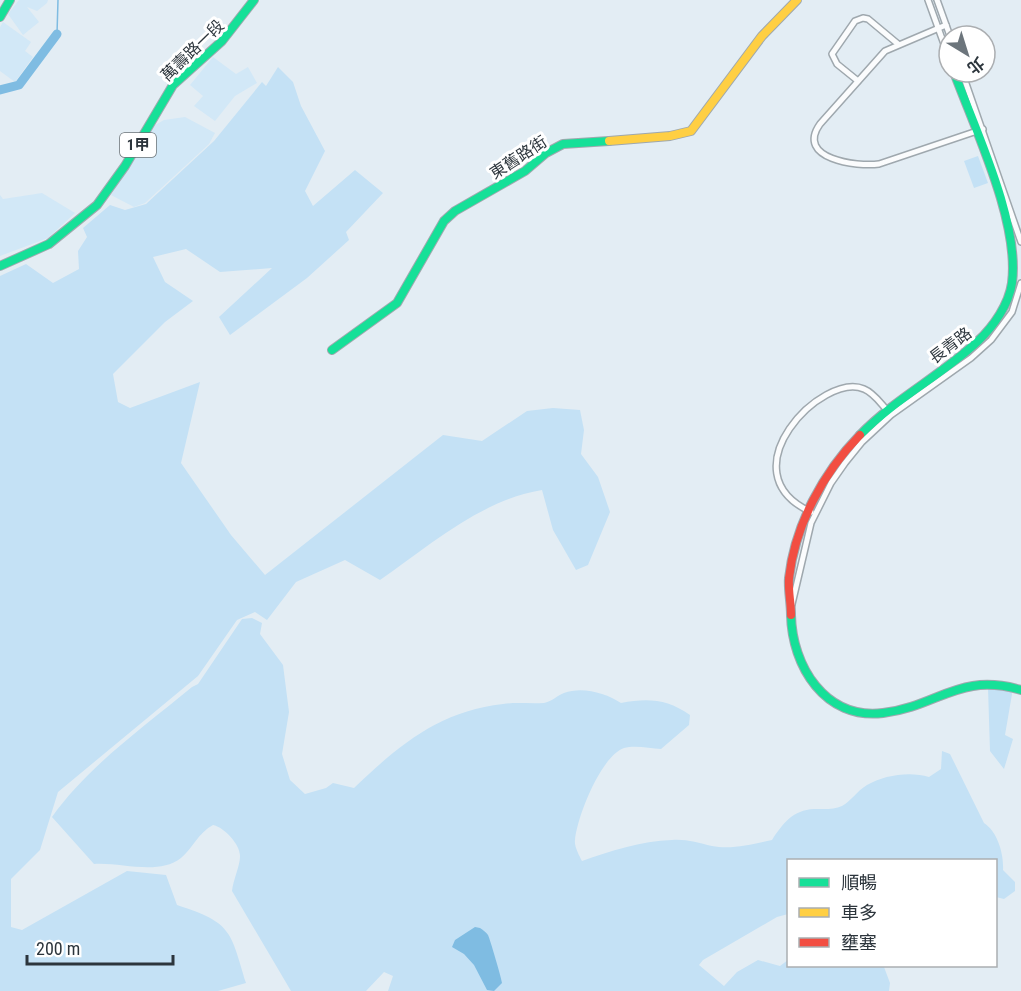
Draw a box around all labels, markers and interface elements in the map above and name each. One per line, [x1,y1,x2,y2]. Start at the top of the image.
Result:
street label: 萬壽路一段 [157,16,228,85]
north arrow [937,24,997,84]
text: 北 [964,53,988,78]
street label: 東舊路街 [486,132,550,183]
road number: 1甲 [120,133,156,157]
street label: 長青路 [925,323,975,367]
legend [787,859,997,967]
text: 順暢 [841,872,877,893]
text: 車多 [841,902,877,923]
scale bar [27,928,172,966]
text: 壅塞 [841,932,877,953]
text: 200 m [36,938,80,959]

